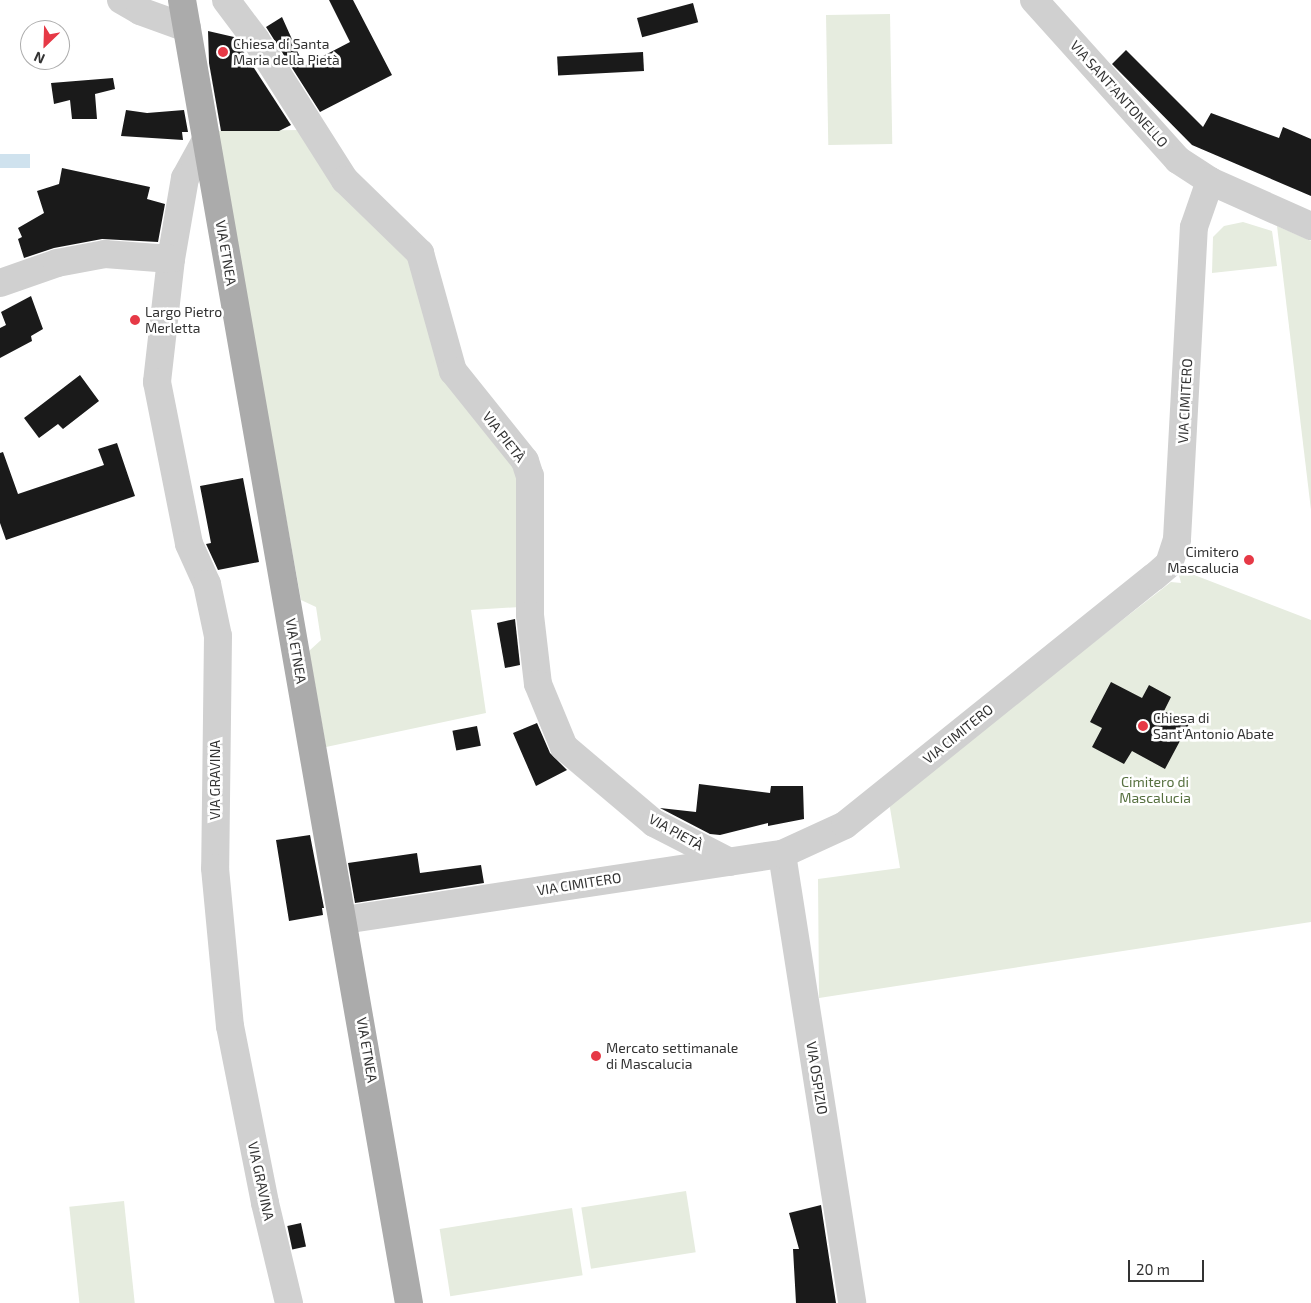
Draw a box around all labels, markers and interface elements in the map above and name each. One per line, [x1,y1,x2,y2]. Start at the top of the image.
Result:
north arrow [20,20,70,70]
place label: Chiesa di Santa Maria della Pietà [233,36,340,68]
street label: VIA SANT'ANTONELLO [1067,37,1171,151]
marker: Chiesa di Santa Maria della Pietà [217,46,229,58]
text: N [31,48,47,68]
street label: VIA ETNEA [212,219,240,287]
place label: Largo Pietro Merletta [145,304,222,336]
marker: Largo Pietro Merletta [129,314,141,326]
street label: VIA CIMITERO [1174,358,1196,444]
street label: VIA PIETÀ [479,408,529,466]
place label: Cimitero Mascalucia [1167,544,1239,576]
marker: Cimitero Mascalucia [1243,554,1255,566]
street label: VIA ETNEA [282,617,310,685]
street label: VIA CIMITERO [919,701,997,767]
place label: Chiesa di Sant'Antonio Abate [1153,710,1274,742]
marker: Chiesa di Sant'Antonio Abate [1137,720,1149,732]
street label: VIA GRAVINA [207,740,223,820]
park label: Cimitero di Mascalucia [1119,774,1191,806]
street label: VIA PIETÀ [646,810,706,854]
street label: VIA CIMITERO [535,869,623,899]
street label: VIA ETNEA [353,1016,381,1084]
place label: Mercato settimanale di Mascalucia [606,1040,738,1072]
street label: VIA OSPIZIO [803,1040,831,1116]
marker: Mercato settimanale di Mascalucia [590,1050,602,1062]
street label: VIA GRAVINA [244,1140,278,1222]
scale bar [1131,1250,1207,1282]
text: 20 m [1136,1260,1170,1278]

